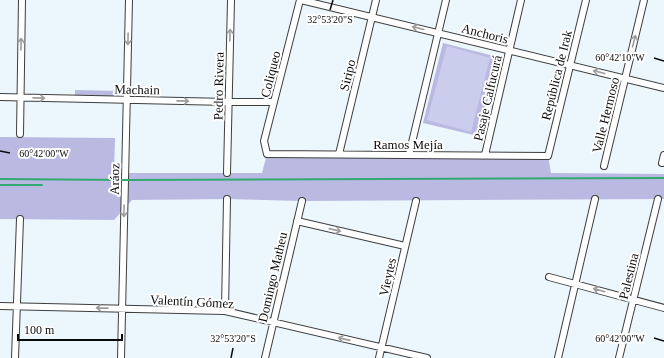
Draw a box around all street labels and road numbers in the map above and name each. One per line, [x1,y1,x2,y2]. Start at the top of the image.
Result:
street label: Anchoris [460,20,510,47]
street label: República de Irak [538,28,575,122]
street label: Coliqueo [257,49,284,99]
street label: Pedro Rivera [210,52,227,120]
street label: Pasaje Calfucurá [470,53,505,143]
street label: Siripo [336,58,359,92]
street label: Valle Hermoso [589,76,622,155]
street label: Machain [114,82,160,97]
street label: Ramos Mejía [373,137,443,152]
street label: Aráoz [107,163,122,195]
street label: Domingo Matheu [255,230,290,324]
street label: Palestina [616,251,641,301]
street label: Vieytes [376,256,399,298]
street label: Valentín Gómez [150,292,235,311]

